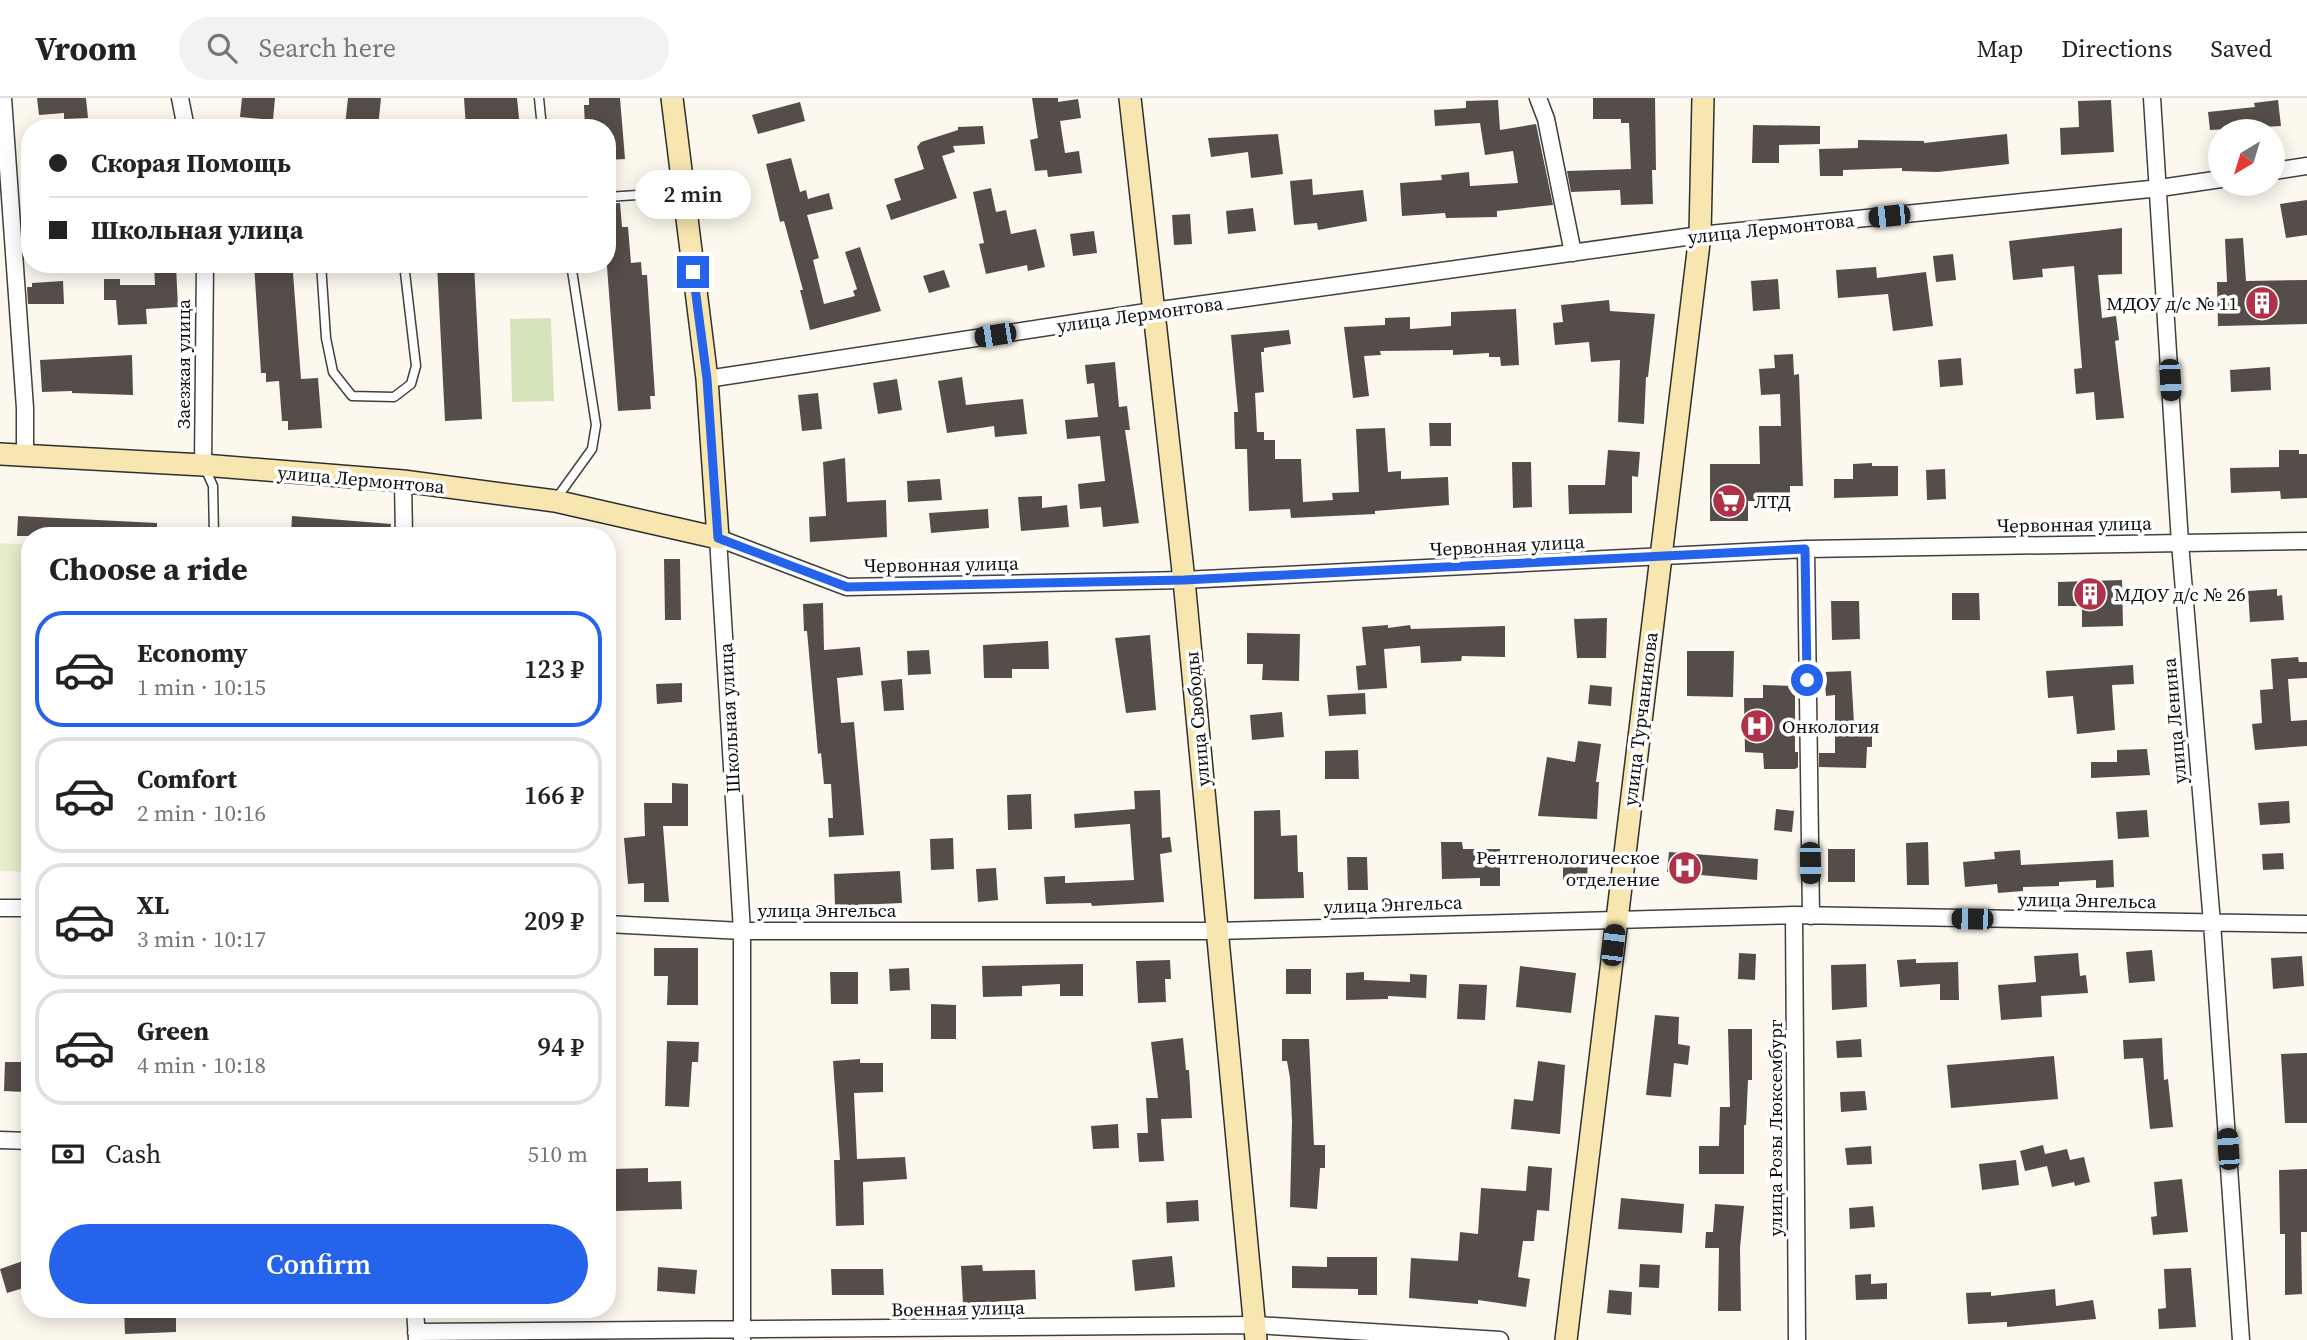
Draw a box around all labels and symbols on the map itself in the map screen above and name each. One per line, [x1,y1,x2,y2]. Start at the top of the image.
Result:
north arrow [2208,119,2286,196]
callout: 2 min [635,170,751,220]
car [1868,203,1911,229]
street label: улица Лермонтова [1686,206,1856,250]
route end [677,256,709,288]
building icon: МДОУ д/с № 11 [2243,284,2281,322]
street label: улица Лермонтова [1055,289,1225,339]
place label: МДОУ д/с № 11 [2106,290,2238,316]
street label: Заезжая улица [170,299,196,429]
car [973,321,1018,349]
car [2159,358,2182,402]
street label: улица Лермонтова [276,459,446,499]
supermarket icon: ЛТД [1710,482,1748,520]
place label: ЛТД [1754,488,1791,514]
street label: Червонная улица [1996,510,2152,538]
street label: Червонная улица [1429,528,1586,562]
street label: Червонная улица [863,550,1019,578]
building icon: МДОУ д/с № 26 [2071,575,2109,613]
place label: МДОУ д/с № 26 [2114,581,2246,607]
street label: улица Турчанинова [1616,630,1664,807]
street label: Школьная улица [712,642,746,794]
street label: улица Свободы [1178,650,1216,788]
street label: улица Ленина [2156,657,2192,785]
route start [1791,664,1823,696]
hospital icon: Онкология [1738,707,1776,745]
place label: Онкология [1782,713,1880,739]
car [1800,842,1821,884]
place label: Рентгенологическое отделение [1476,844,1660,892]
hospital icon: Рентгенологическое отделение [1666,849,1704,887]
street label: улица Энгельса [2017,886,2157,914]
street label: улица Энгельса [1323,889,1463,919]
street label: улица Энгельса [758,897,897,923]
car [1951,908,1994,930]
car [1601,923,1626,967]
street label: улица Розы Люксембург [1762,1019,1788,1236]
car [2217,1127,2240,1171]
street label: Военная улица [891,1294,1025,1322]

